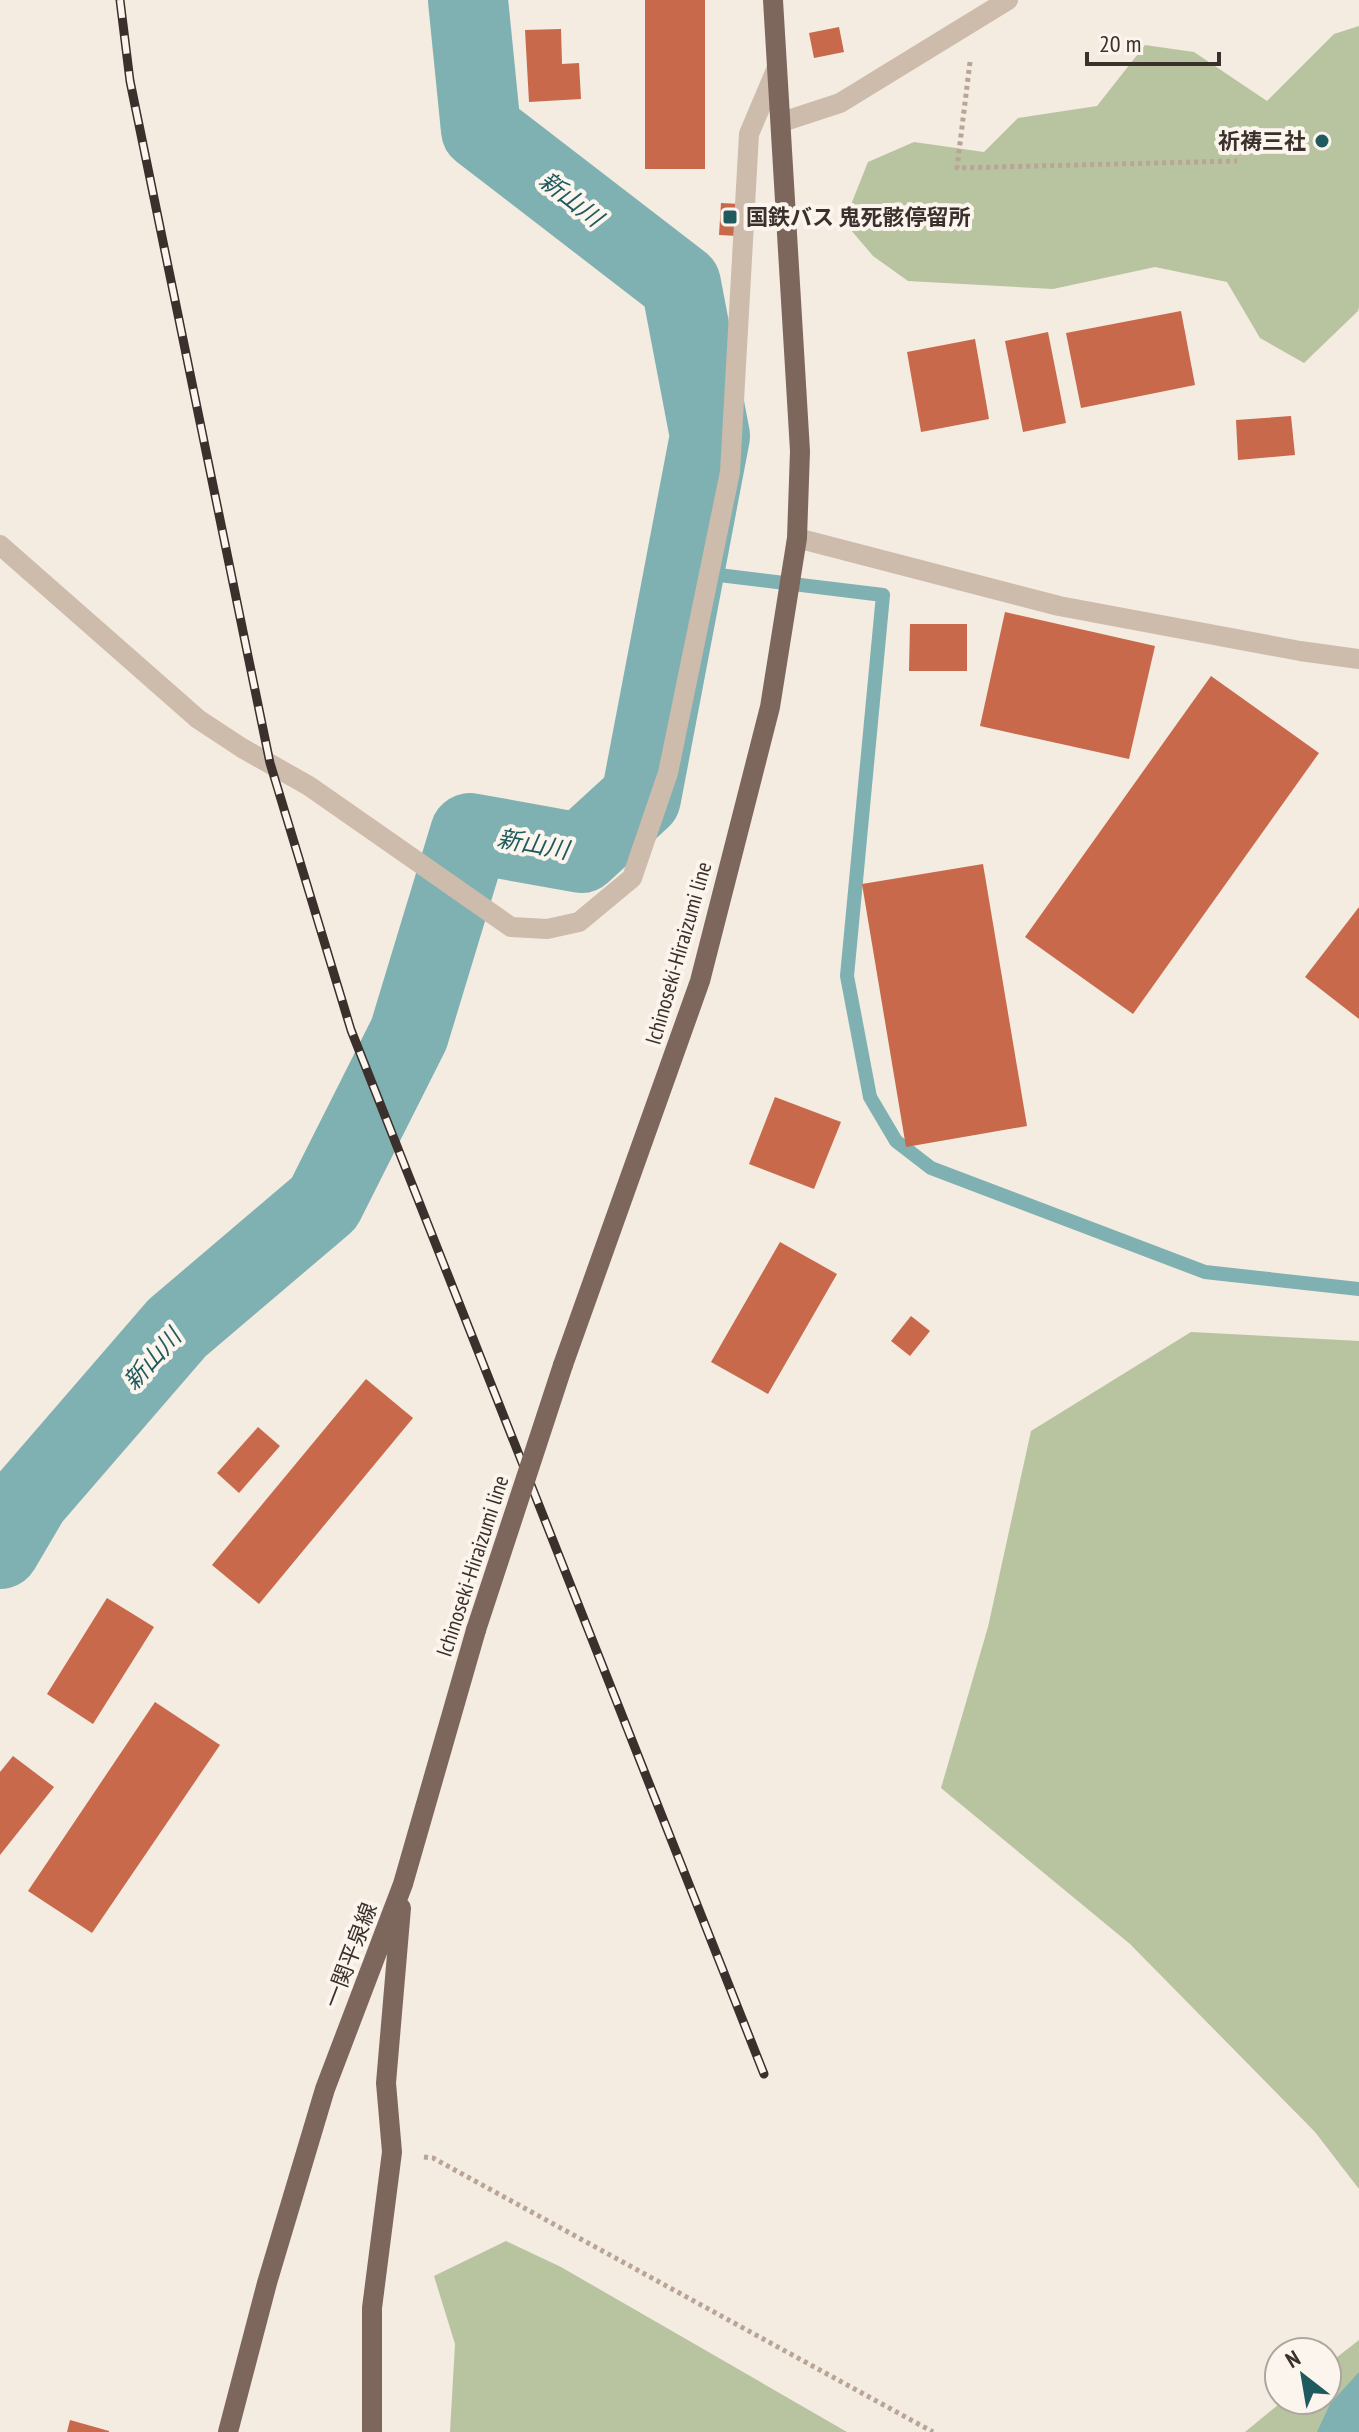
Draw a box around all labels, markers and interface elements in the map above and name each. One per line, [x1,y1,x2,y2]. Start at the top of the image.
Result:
scale bar [1087,16,1219,66]
text: 20 m [1099,28,1141,59]
place label: 祈祷三社 [1218,127,1306,155]
marker: 祈祷三社 [1313,132,1331,150]
water label: 新山川 [533,165,611,235]
place label: 国鉄バス 鬼死骸停留所 [746,203,971,231]
marker: 国鉄バス 鬼死骸停留所 [721,208,739,226]
water label: 新山川 [495,822,574,866]
street label: Ichinoseki-Hiraizumi line [639,858,717,1048]
water label: 新山川 [116,1320,190,1396]
street label: Ichinoseki-Hiraizumi line [430,1472,514,1660]
street label: 一関平泉線 [317,1899,383,2011]
north arrow [1263,2336,1343,2416]
text: N [1280,2344,1305,2374]

